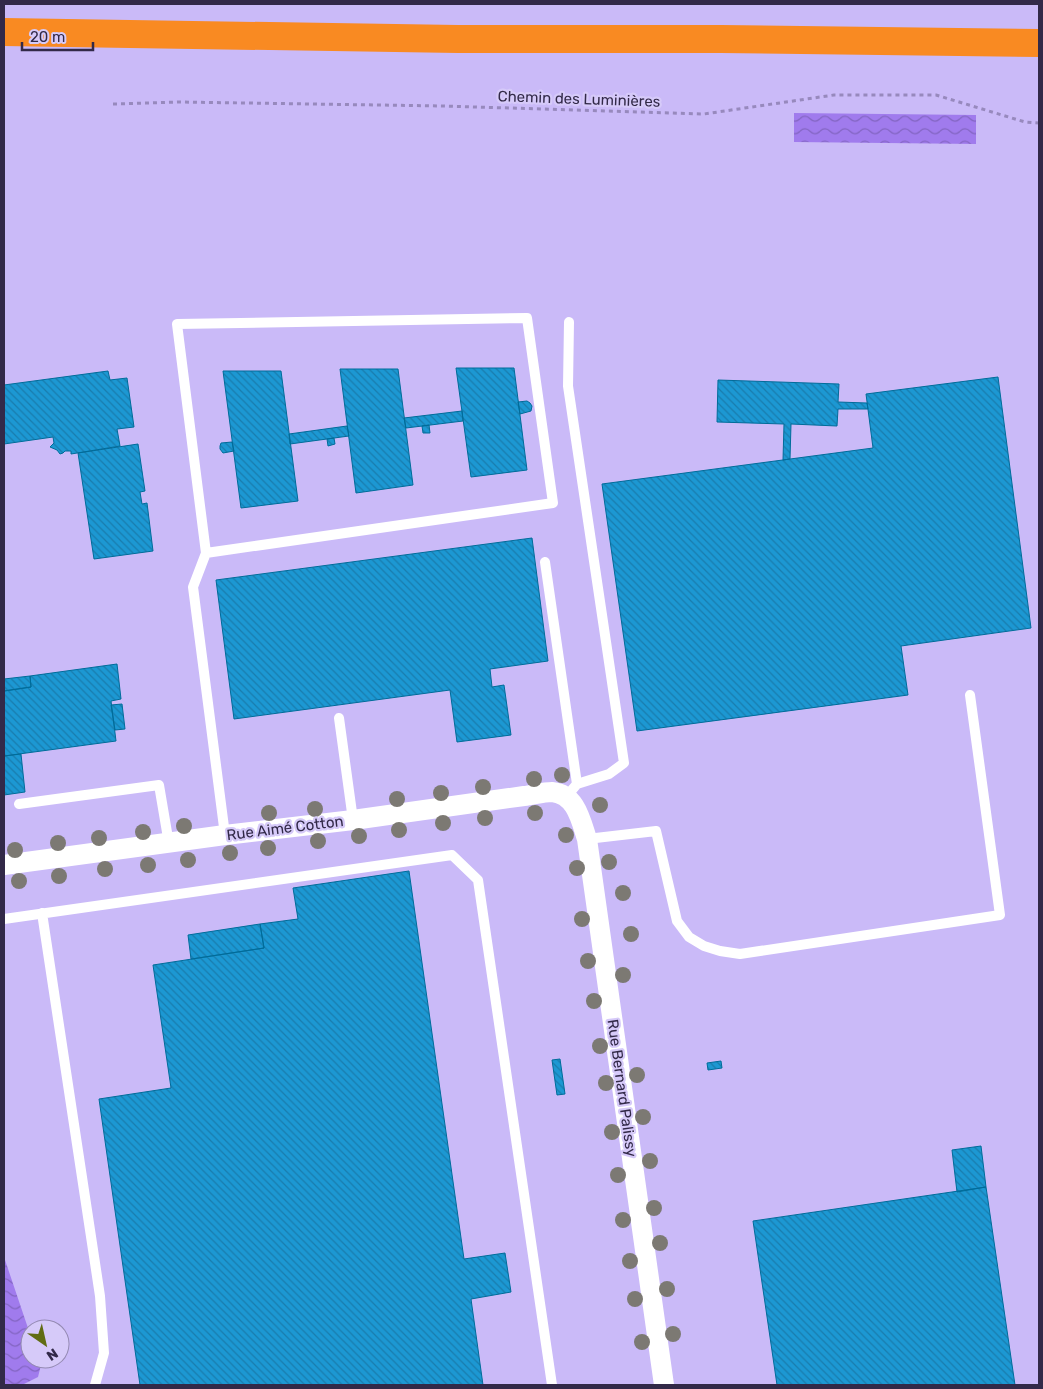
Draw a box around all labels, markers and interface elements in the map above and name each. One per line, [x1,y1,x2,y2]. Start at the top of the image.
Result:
scale bar [22,20,94,52]
text: 20 m [30,28,65,46]
street label: Chemin des Luminières [497,87,661,111]
street label: Rue Aimé Cotton [226,812,344,844]
street label: Rue Bernard Palissy [603,1018,641,1158]
north arrow [20,1319,70,1369]
text: N [43,1344,61,1364]

